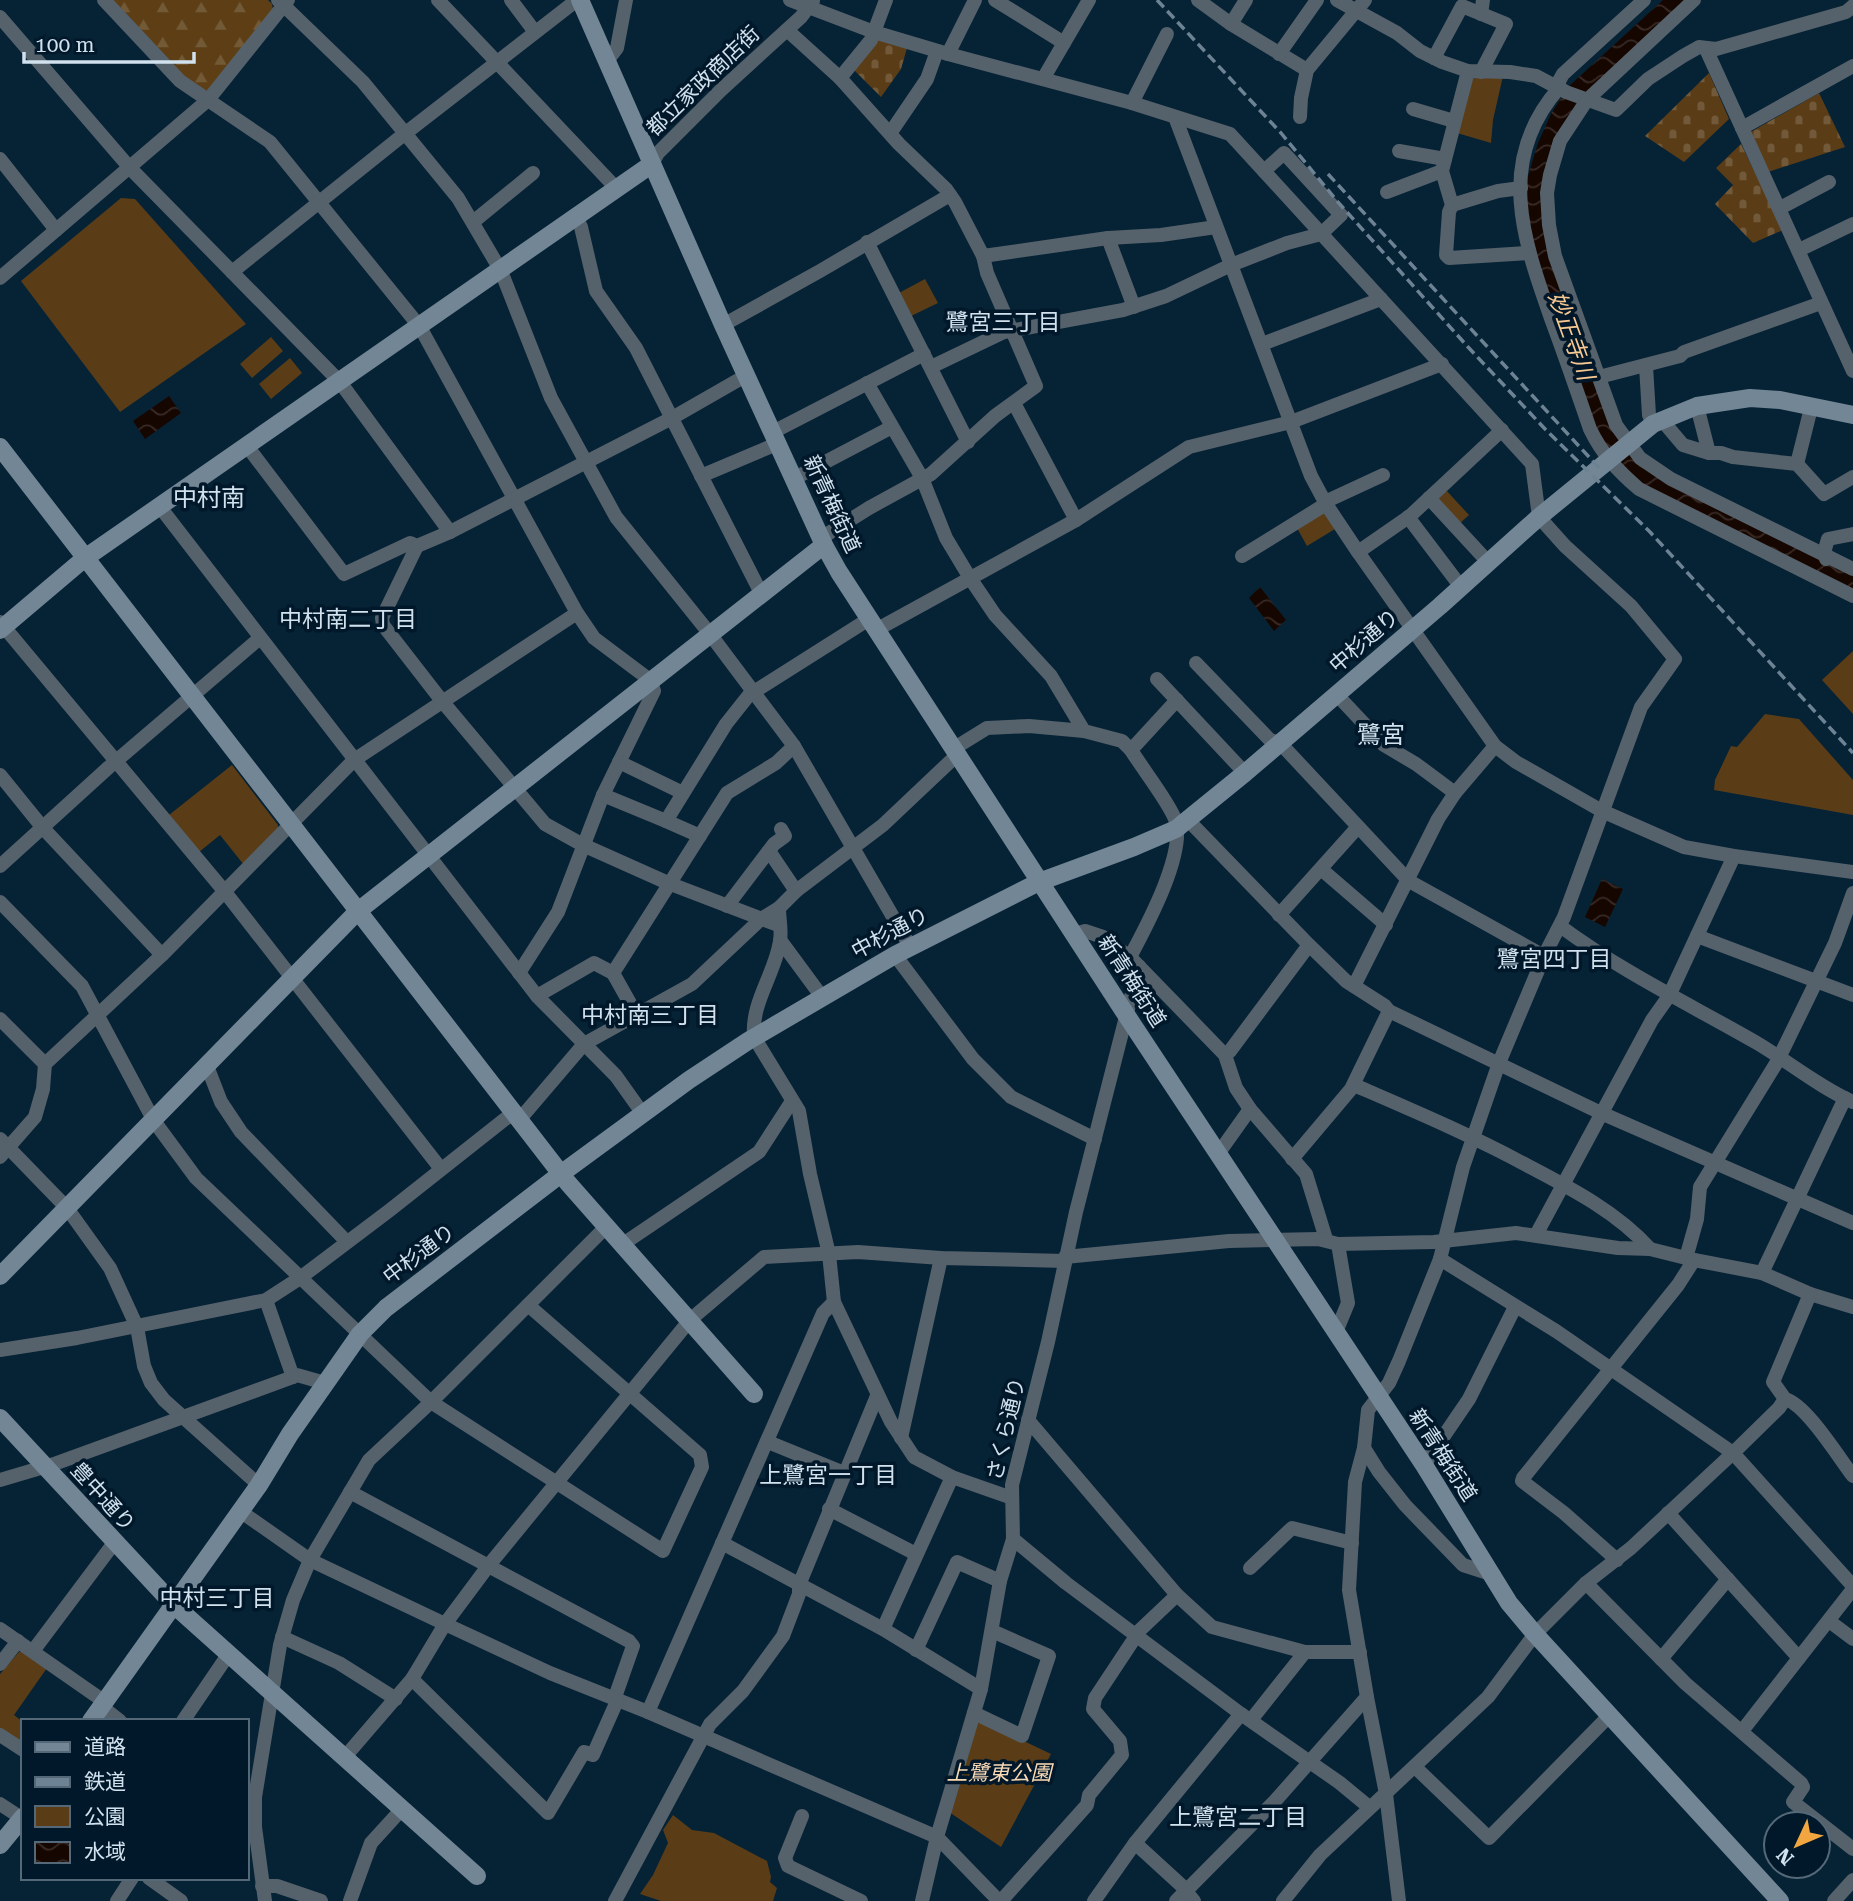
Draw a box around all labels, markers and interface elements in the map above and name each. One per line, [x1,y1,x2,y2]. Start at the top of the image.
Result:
scale bar [24,21,194,65]
street label: 都立家政商店街 [642,21,764,141]
text: 100 m [35,33,95,57]
water label: 妙正寺川 [1543,288,1600,387]
district label: 鷺宮三丁目 [946,309,1061,336]
street label: 新青梅街道 [799,451,865,557]
district label: 中村南 [173,484,245,512]
street label: 中杉通り [1324,604,1404,678]
district label: 中村南二丁目 [279,606,417,633]
district label: 鷺宮 [1357,721,1405,749]
street label: 中杉通り [847,903,933,963]
street label: 新青梅街道 [1093,930,1171,1032]
district label: 鷺宮四丁目 [1497,946,1612,973]
district label: 中村南三丁目 [581,1002,719,1029]
street label: 中杉通り [378,1219,460,1289]
street label: さくら通り [982,1375,1030,1483]
street label: 新青梅街道 [1404,1404,1482,1506]
street label: 豊中通り [66,1458,140,1536]
district label: 上鷺宮一丁目 [759,1462,897,1489]
district label: 中村三丁目 [160,1585,275,1612]
legend [21,1719,248,1880]
text: 道路 [84,1735,126,1759]
park label: 上鷺東公園 [947,1761,1054,1785]
text: 鉄道 [84,1770,126,1794]
district label: 上鷺宮二丁目 [1169,1804,1307,1831]
text: 公園 [84,1805,126,1829]
north arrow [1762,1810,1832,1880]
text: 水域 [84,1840,126,1864]
text: N [1772,1843,1798,1870]

